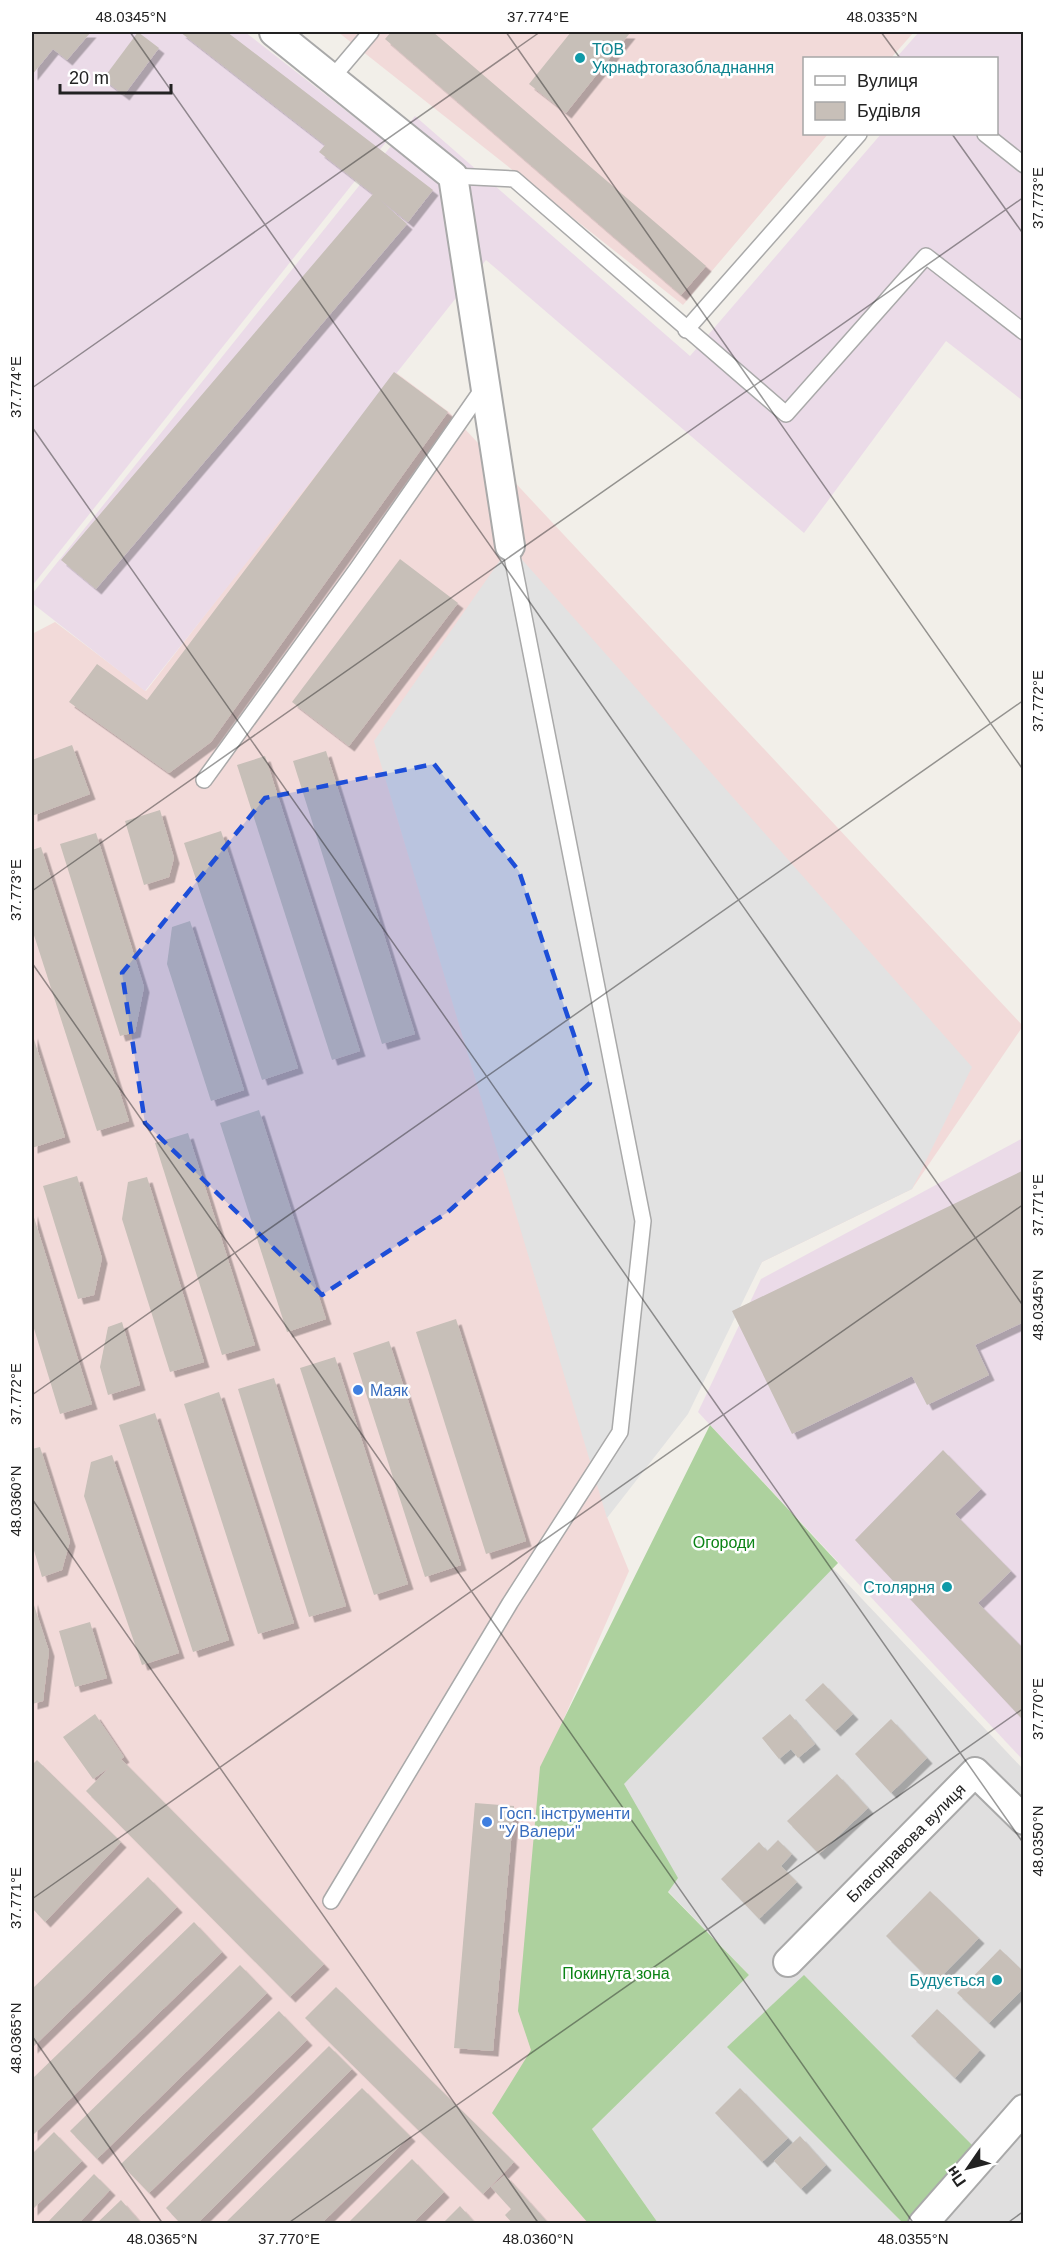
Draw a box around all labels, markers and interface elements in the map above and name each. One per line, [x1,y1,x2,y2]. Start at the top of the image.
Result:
text: 48.0345°N [95,8,167,25]
text: 37.774°E [507,8,569,25]
text: 48.0335°N [846,8,918,25]
place label: ТОВ Укрнафтогазобладнання [592,41,774,76]
marker: ТОВ Укрнафтогазобладнання [573,51,587,65]
scale bar [60,57,171,95]
legend [803,57,998,135]
text: 20 m [69,68,109,88]
text: Вулиця [857,71,918,91]
text: Будівля [857,101,921,121]
text: 37.773°E [1029,167,1046,229]
text: 37.774°E [7,356,24,418]
text: 37.772°E [1029,670,1046,732]
text: 37.773°E [7,859,24,921]
text: 37.771°E [1029,1174,1046,1236]
text: 48.0345°N [1029,1269,1046,1341]
text: 37.772°E [7,1363,24,1425]
place label: Маяк [370,1382,409,1399]
marker: Маяк [351,1383,365,1397]
text: 48.0360°N [7,1465,24,1537]
park label: Огороди [693,1534,755,1551]
place label: Столярня [863,1579,935,1596]
marker: Столярня [940,1580,954,1594]
text: 37.770°E [1029,1678,1046,1740]
street label: Благонравова вулиця [843,1780,969,1906]
place label: Госп. інструменти "У Валери" [499,1805,630,1840]
text: 48.0350°N [1029,1805,1046,1877]
marker: Госп. інструменти "У Валери" [480,1815,494,1829]
text: 37.771°E [7,1867,24,1929]
park label: Покинута зона [562,1965,670,1982]
place label: Будується [910,1972,985,1989]
marker: Будується [990,1973,1004,1987]
text: 48.0365°N [7,2002,24,2074]
north arrow [938,2138,998,2198]
text: Пн [943,2163,969,2190]
text: 48.0365°N [126,2230,198,2247]
text: 37.770°E [258,2230,320,2247]
text: 48.0360°N [502,2230,574,2247]
text: 48.0355°N [877,2230,949,2247]

